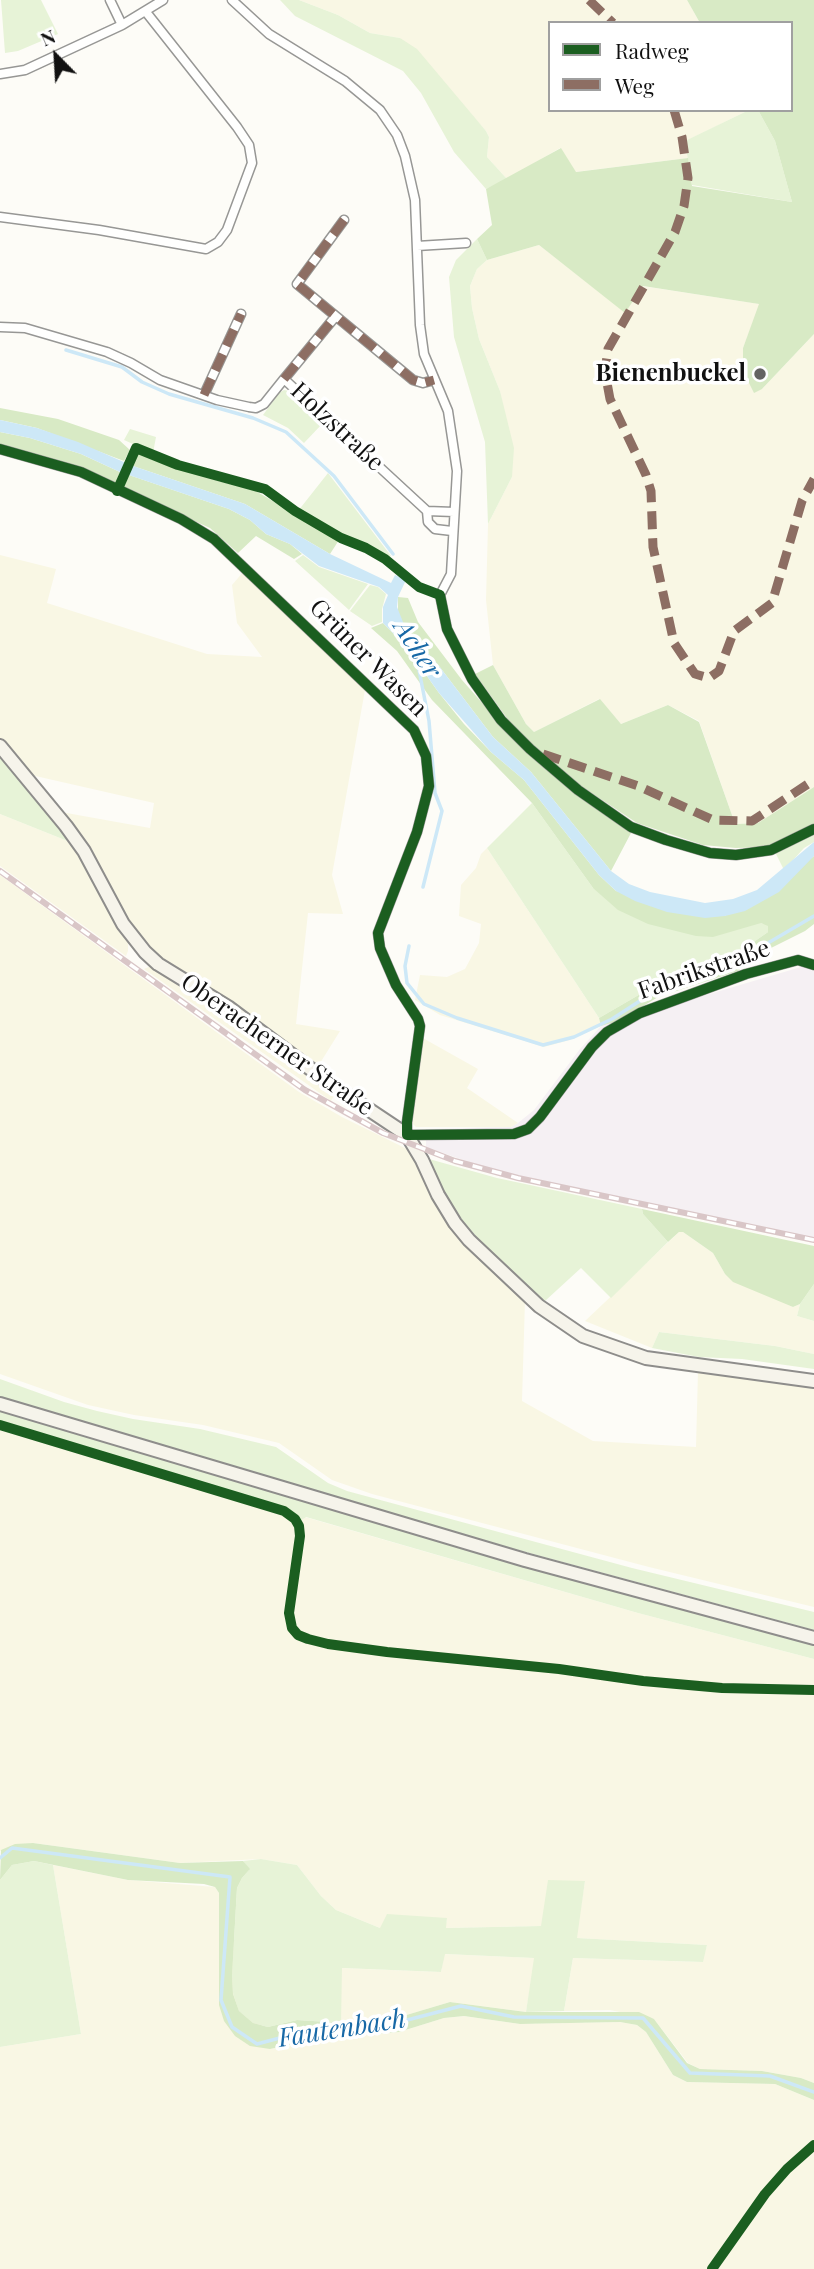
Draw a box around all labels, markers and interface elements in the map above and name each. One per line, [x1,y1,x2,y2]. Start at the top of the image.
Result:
north arrow [21,21,91,91]
legend [548,21,793,112]
text: N [36,22,59,51]
text: Radweg [615,36,689,64]
text: Weg [615,71,654,99]
place label: Bienenbuckel [595,360,746,388]
marker: Bienenbuckel [752,366,768,382]
street label: Holzstraße [284,377,390,477]
street label: Grüner Wasen [303,593,433,723]
water label: Acher [387,614,447,684]
street label: Fabrikstraße [634,934,774,1006]
street label: Oberacherner Straße [175,968,379,1122]
water label: Fautenbach [276,2004,408,2054]

